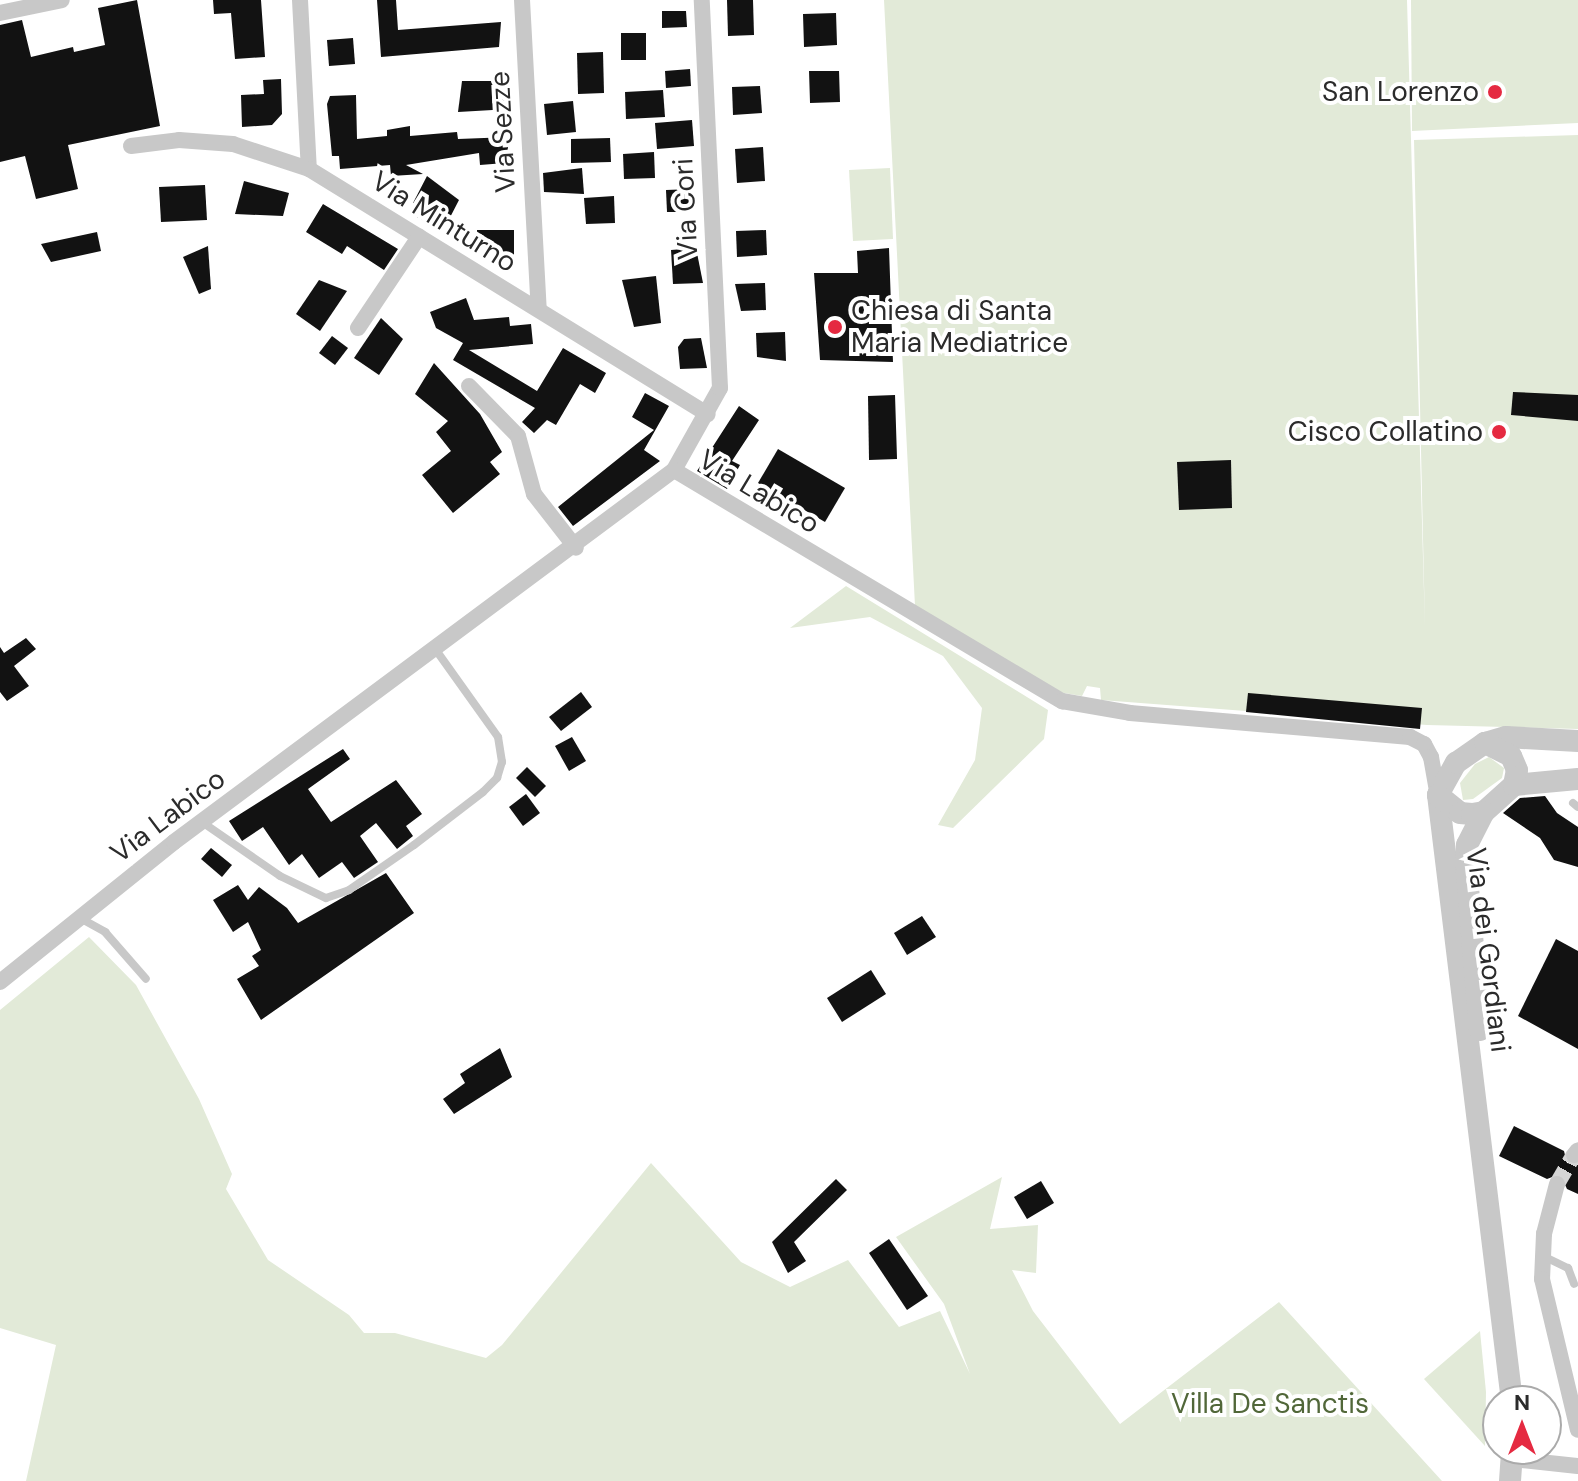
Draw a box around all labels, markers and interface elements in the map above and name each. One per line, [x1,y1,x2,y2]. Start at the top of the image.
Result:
street label: Via Sezze [483,70,523,194]
place label: San Lorenzo [1322,75,1479,109]
marker: San Lorenzo [1486,83,1504,101]
street label: Via Cori [667,157,705,261]
street label: Via Minturno [365,164,523,280]
place label: Chiesa di Santa Maria Mediatrice [851,294,1068,360]
marker: Chiesa di Santa Maria Mediatrice [826,318,844,336]
place label: Cisco Collatino [1288,415,1483,449]
marker: Cisco Collatino [1490,423,1508,441]
street label: Via Labico [692,443,826,541]
street label: Via Labico [104,762,232,870]
street label: Via dei Gordiani [1459,846,1517,1054]
north arrow [1482,1385,1562,1465]
park label: Villa De Sanctis [1171,1387,1369,1421]
text: N [1514,1388,1530,1417]

